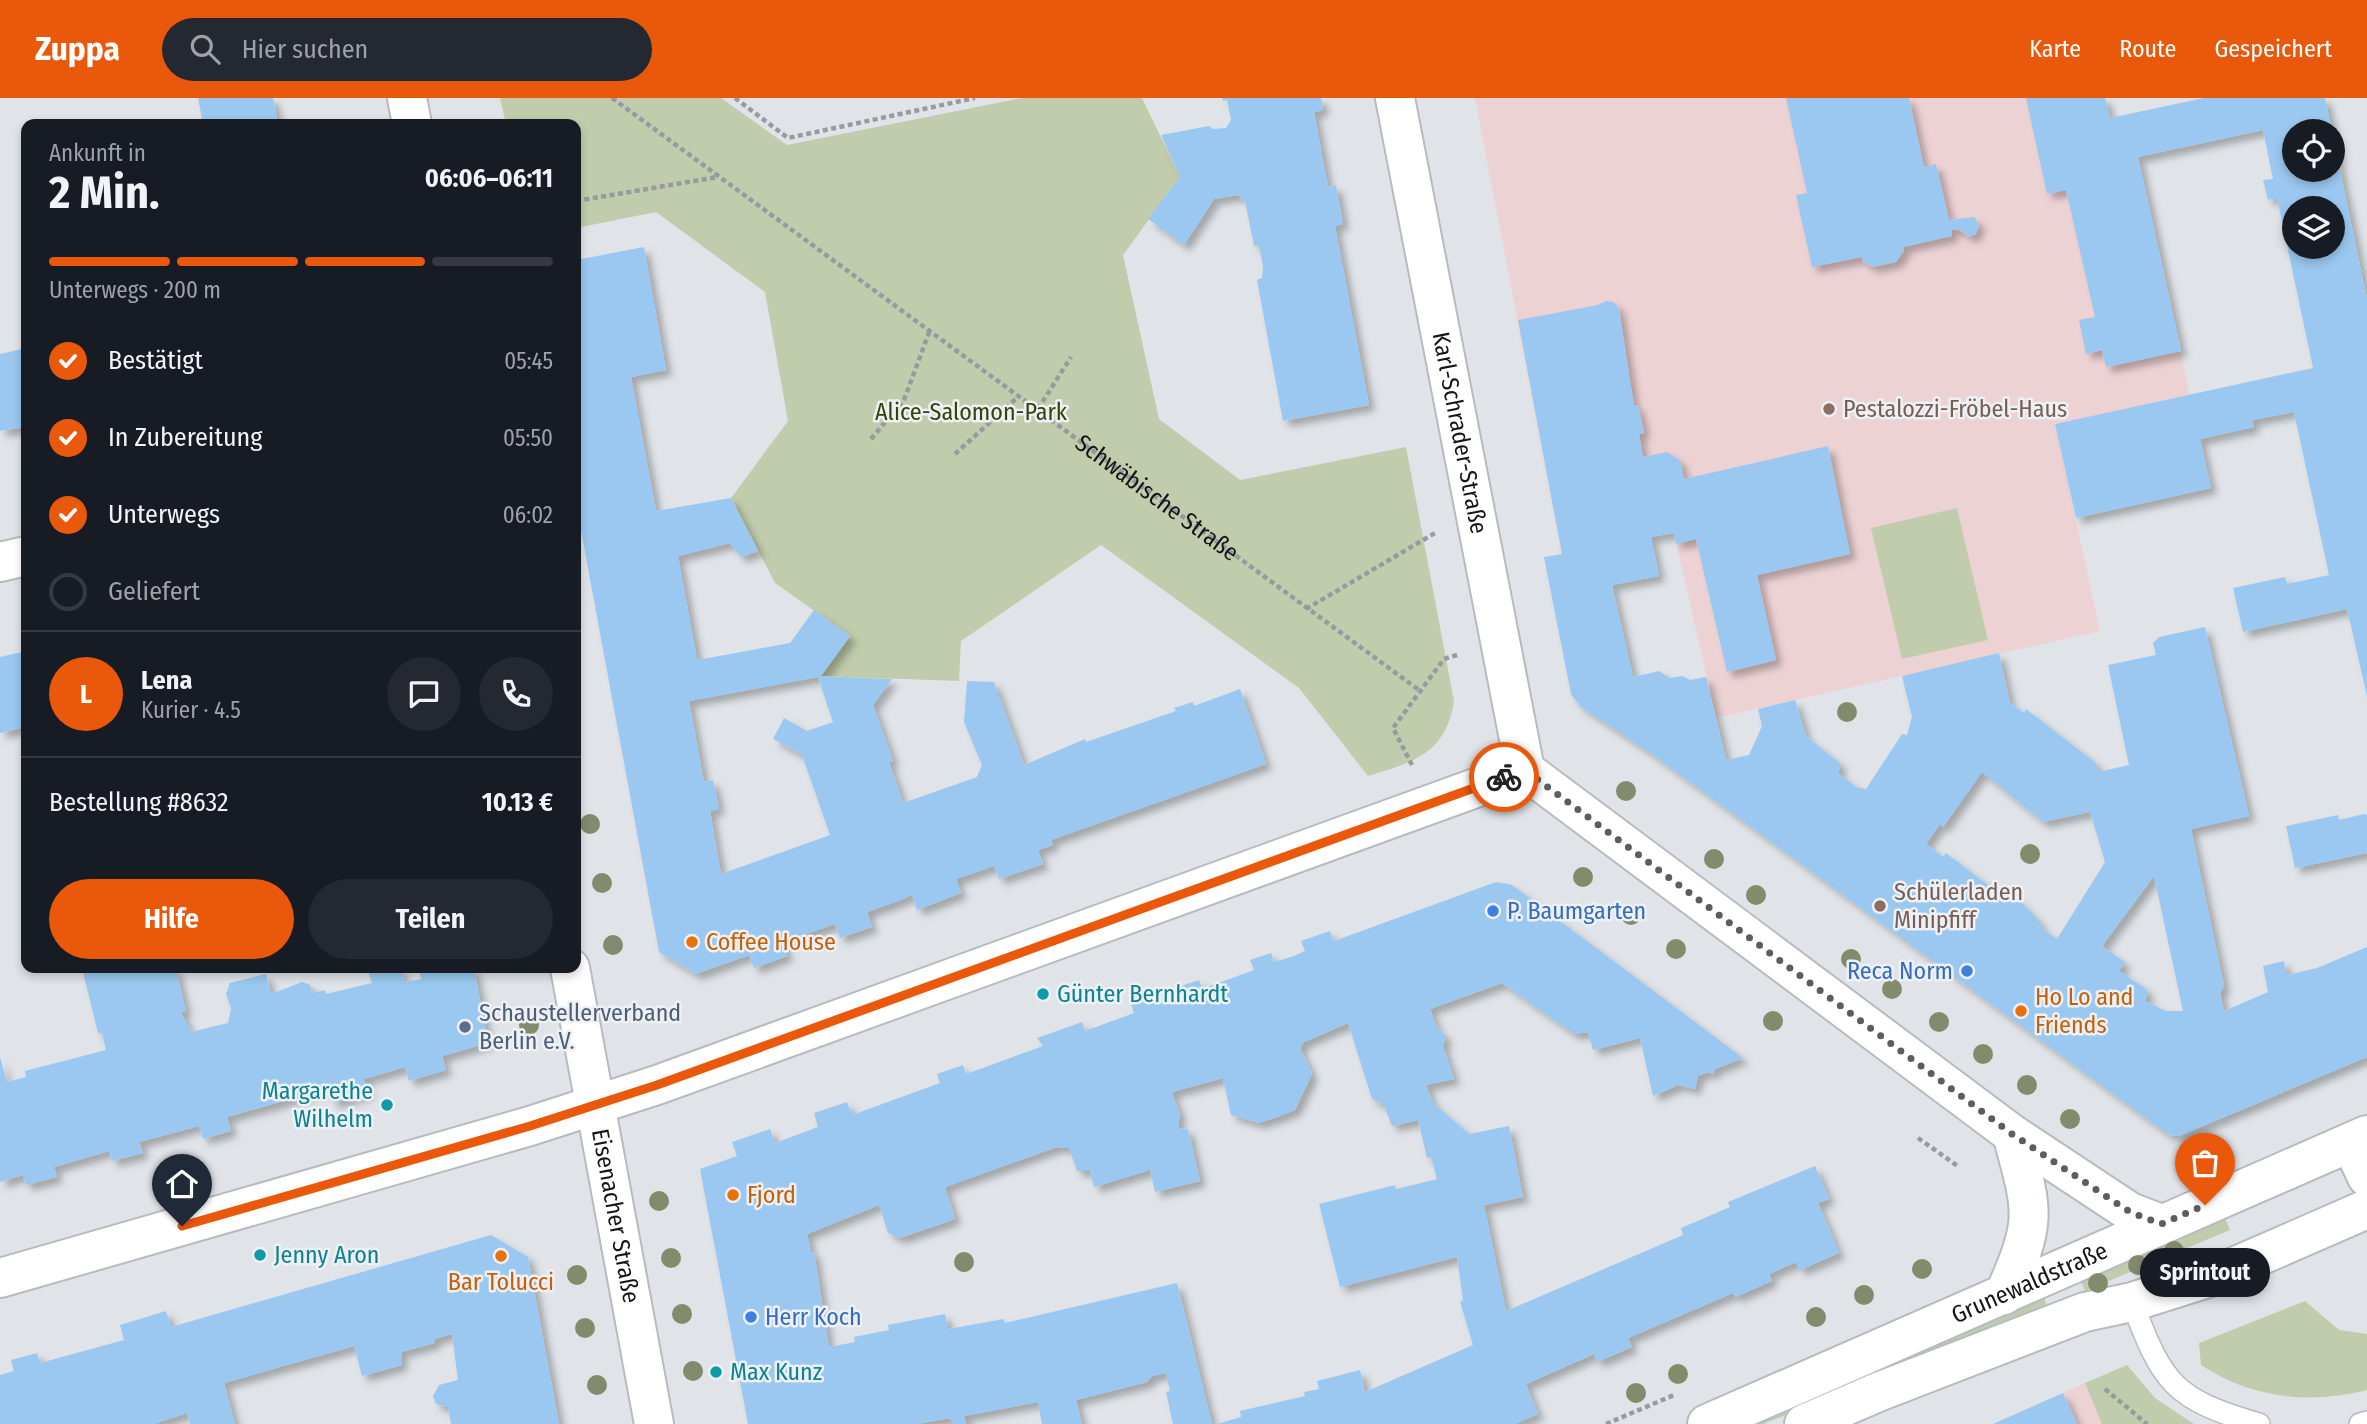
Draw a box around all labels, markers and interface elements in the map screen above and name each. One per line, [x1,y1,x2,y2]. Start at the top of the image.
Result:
search box [162,18,652,81]
text: Zuppa [35,29,120,69]
icon: search [186,30,224,68]
text: Hier suchen [242,34,368,65]
text: Karte [2029,35,2081,63]
text: Route [2119,35,2176,63]
text: Gespeichert [2214,35,2332,63]
map controls [2282,119,2345,259]
button: locate [2282,119,2345,182]
text: Ankunft in [49,139,146,167]
text: 06:06–06:11 [425,163,553,194]
text: 2 Min. [49,165,160,220]
button: layers [2282,196,2345,259]
text: Unterwegs · 200 m [49,276,221,304]
street label: Karl-Schrader-Straße [1427,329,1493,536]
icon: check [49,342,87,380]
text: Bestätigt [108,345,203,376]
text: 05:45 [504,347,553,375]
place label: Pestalozzi-Fröbel-Haus [1843,395,2067,423]
park label: Alice-Salomon-Park [875,398,1068,426]
marker: Pestalozzi-Fröbel-Haus [1821,401,1837,417]
icon: check [49,419,87,457]
text: In Zubereitung [108,422,262,453]
text: 05:50 [503,424,553,452]
street label: Schwäbische Straße [1070,429,1244,567]
icon: check [49,496,87,534]
text: Unterwegs [108,499,220,530]
text: 06:02 [503,501,553,529]
text: Geliefert [108,576,200,607]
button: chat [387,657,461,731]
button: phone [479,657,553,731]
text: Lena [141,665,192,696]
text: L [80,679,92,710]
text: Kurier · 4.5 [141,696,241,724]
courier [1469,742,1539,812]
icon: bike [1485,758,1523,796]
text: Bestellung #8632 [49,787,228,818]
text: 10.13 € [482,787,553,818]
place label: Schülerladen Minipfiff [1894,878,2023,934]
button: Hilfe [49,879,294,959]
button: Teilen [308,879,553,959]
place label: P. Baumgarten [1507,897,1646,925]
marker: Schülerladen Minipfiff [1872,898,1888,914]
marker: P. Baumgarten [1485,903,1501,919]
place label: Coffee House [706,928,836,956]
marker: Coffee House [684,934,700,950]
place label: Reca Norm [1847,957,1953,985]
marker: Reca Norm [1959,963,1975,979]
place label: Günter Bernhardt [1057,980,1228,1008]
place label: Ho Lo and Friends [2035,983,2133,1039]
marker: Günter Bernhardt [1035,986,1051,1002]
place label: Schaustellerverband Berlin e.V. [479,999,681,1055]
marker: Ho Lo and Friends [2013,1003,2029,1019]
marker: Schaustellerverband Berlin e.V. [457,1019,473,1035]
place label: Margarethe Wilhelm [262,1077,373,1133]
marker: Margarethe Wilhelm [379,1097,395,1113]
street label: Eisenacher Straße [586,1126,645,1305]
pin [2175,1133,2235,1205]
icon: bag [2186,1144,2224,1182]
pin [152,1154,212,1226]
icon: home [163,1165,201,1203]
place label: Fjord [747,1181,796,1209]
marker: Fjord [725,1187,741,1203]
street label: Grunewaldstraße [1947,1236,2112,1329]
place label: Jenny Aron [274,1241,379,1269]
marker: Jenny Aron [252,1247,268,1263]
callout: Sprintout [2140,1247,2270,1296]
marker: Bar Tolucci [493,1248,509,1264]
text: Sprintout [2160,1258,2250,1286]
place label: Bar Tolucci [448,1268,554,1296]
place label: Herr Koch [765,1303,862,1331]
marker: Herr Koch [743,1309,759,1325]
place label: Max Kunz [730,1358,822,1386]
marker: Max Kunz [708,1364,724,1380]

